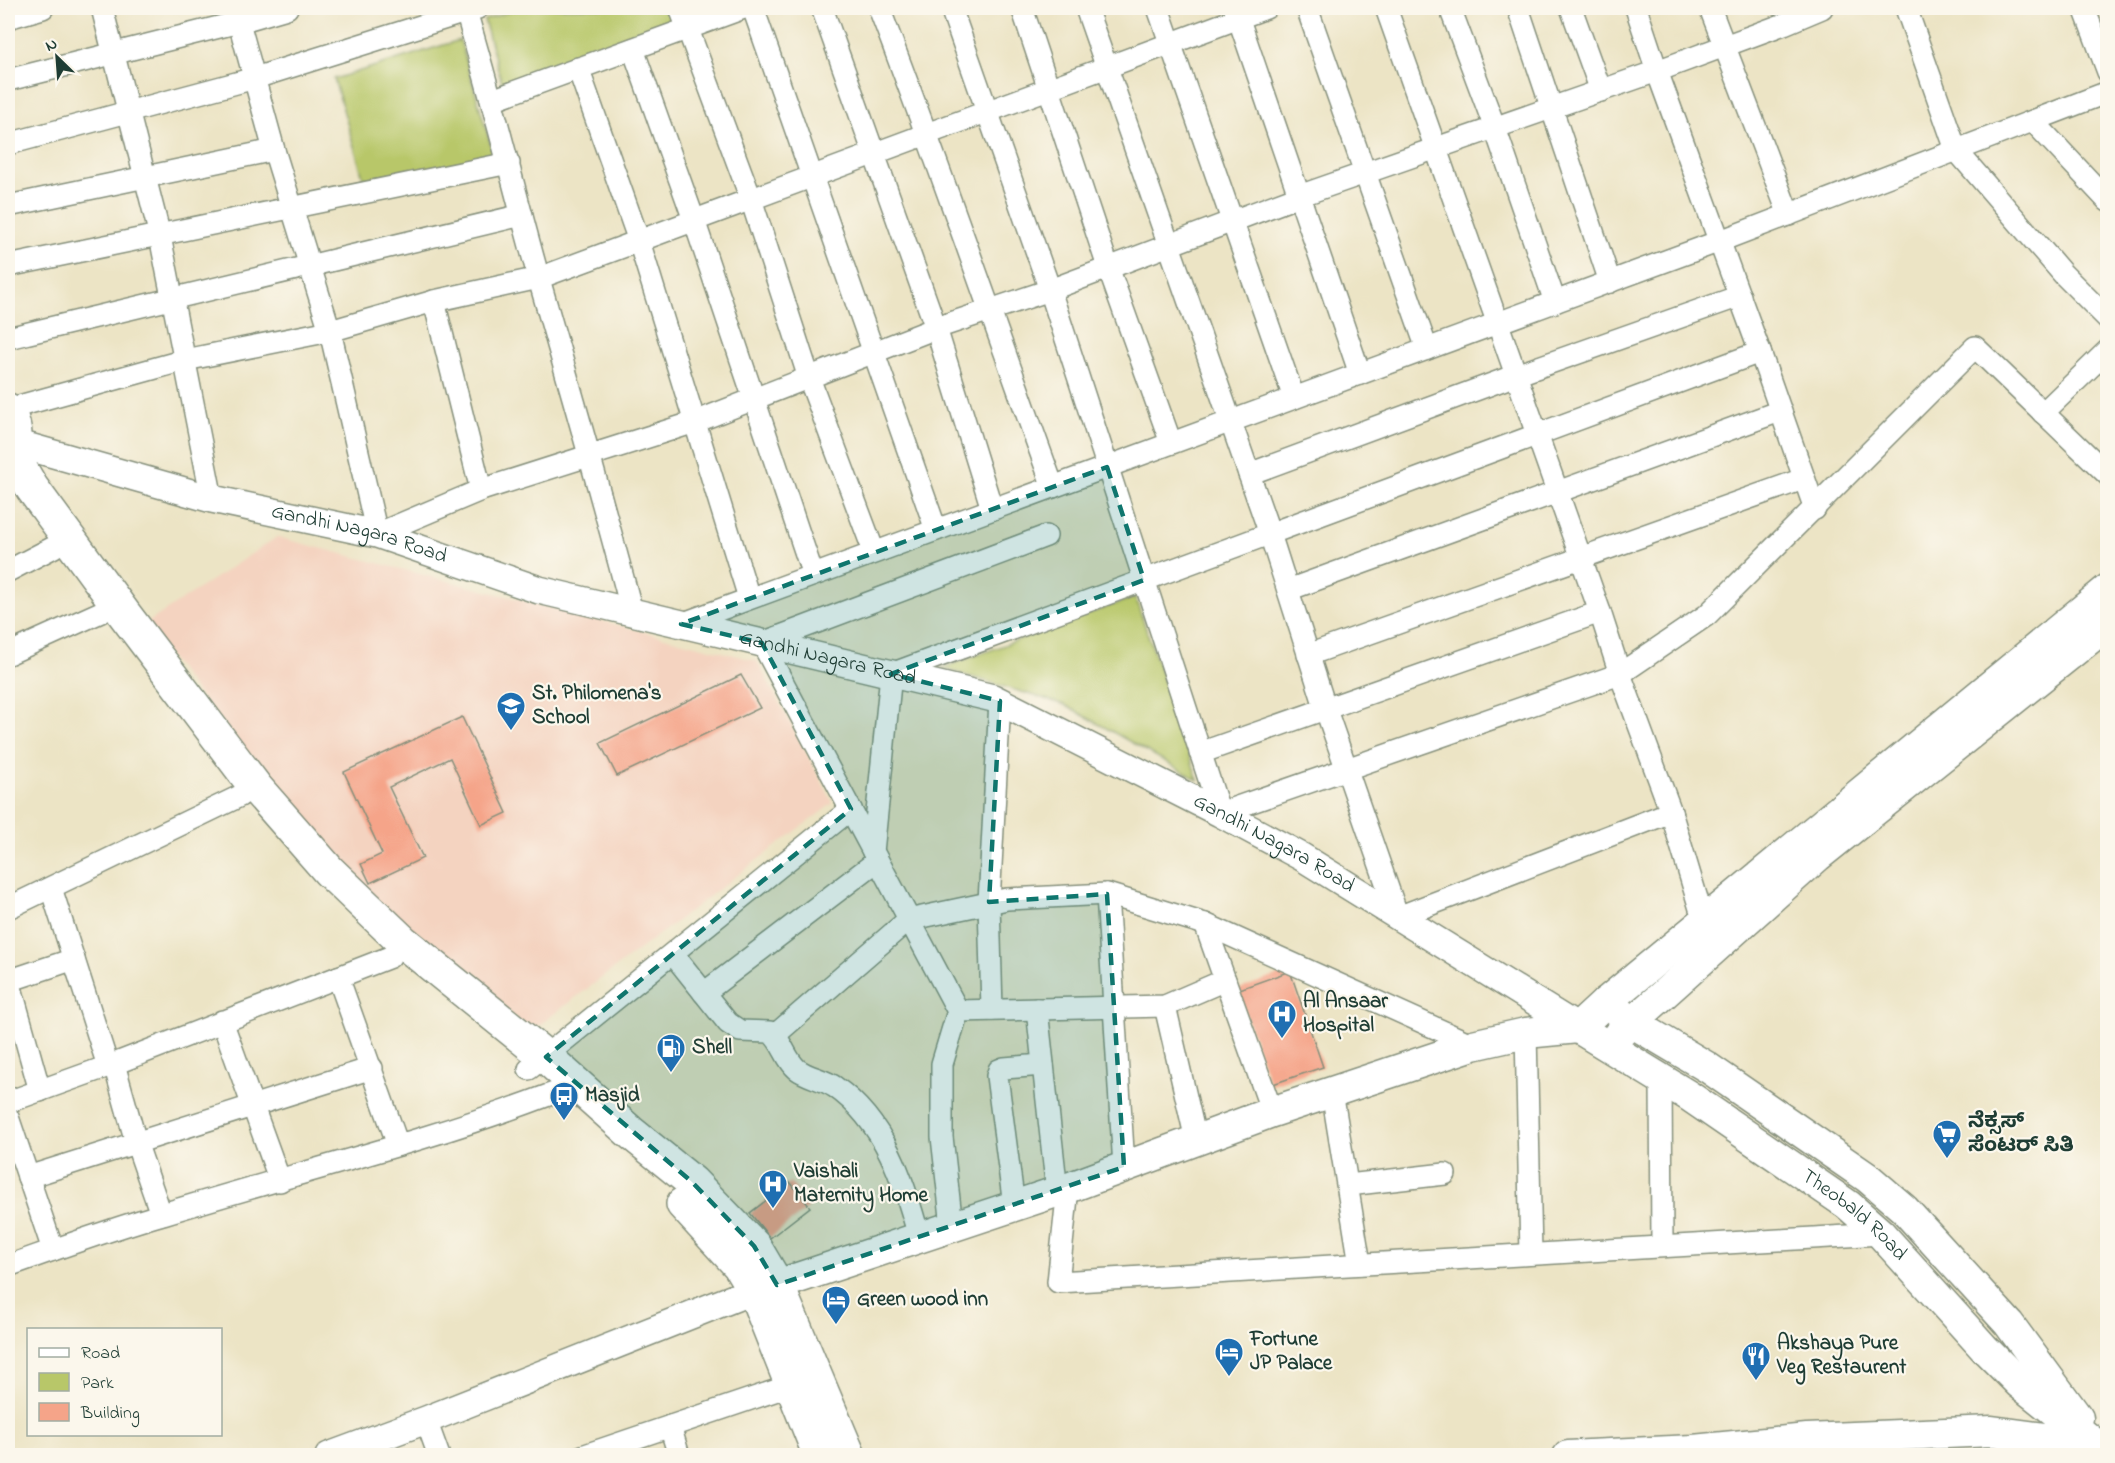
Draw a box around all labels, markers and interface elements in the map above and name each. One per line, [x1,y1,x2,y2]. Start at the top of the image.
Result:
north arrow [27,27,87,87]
text: N [42,32,62,58]
street label: Gandhi Nagara Road [268,497,451,572]
street label: Gandhi Nagara Road [737,623,920,694]
place label: St. Philomena's School [532,679,662,733]
school or university icon: St. Philomena's School [495,690,527,732]
street label: Gandhi Nagara Road [1188,787,1361,901]
place label: Al Ansaar Hospital [1303,987,1388,1041]
hospital icon: Al Ansaar Hospital [1266,998,1298,1040]
fuel station icon: Shell [655,1032,687,1074]
place label: Shell [692,1033,732,1063]
bus stop icon: Masjid [548,1080,580,1122]
place label: Masjid [585,1081,640,1111]
place label: ನೆಕ್ಸಸ್ ಸೆಂಟರ್ ಸಿತಿ [1968,1107,2074,1161]
supermarket icon: ನೆಕ್ಸಸ್ ಸೆಂಟರ್ ಸಿತಿ [1931,1118,1963,1160]
place label: Vaishali Maternity Home [793,1157,929,1213]
street label: Theobald Road [1795,1162,1914,1268]
hospital icon: Vaishali Maternity Home [757,1168,789,1210]
hotel icon: Green wood inn [820,1284,852,1326]
place label: Green wood inn [857,1285,988,1315]
place label: Fortune JP Palace [1249,1325,1333,1379]
legend [27,1328,222,1436]
place label: Akshaya Pure Veg Restaurent [1776,1329,1907,1385]
hotel icon: Fortune JP Palace [1213,1336,1245,1378]
restaurant icon: Akshaya Pure Veg Restaurent [1740,1340,1772,1382]
text: Road [81,1341,120,1367]
text: Park [81,1371,114,1397]
text: Building [80,1401,140,1428]

